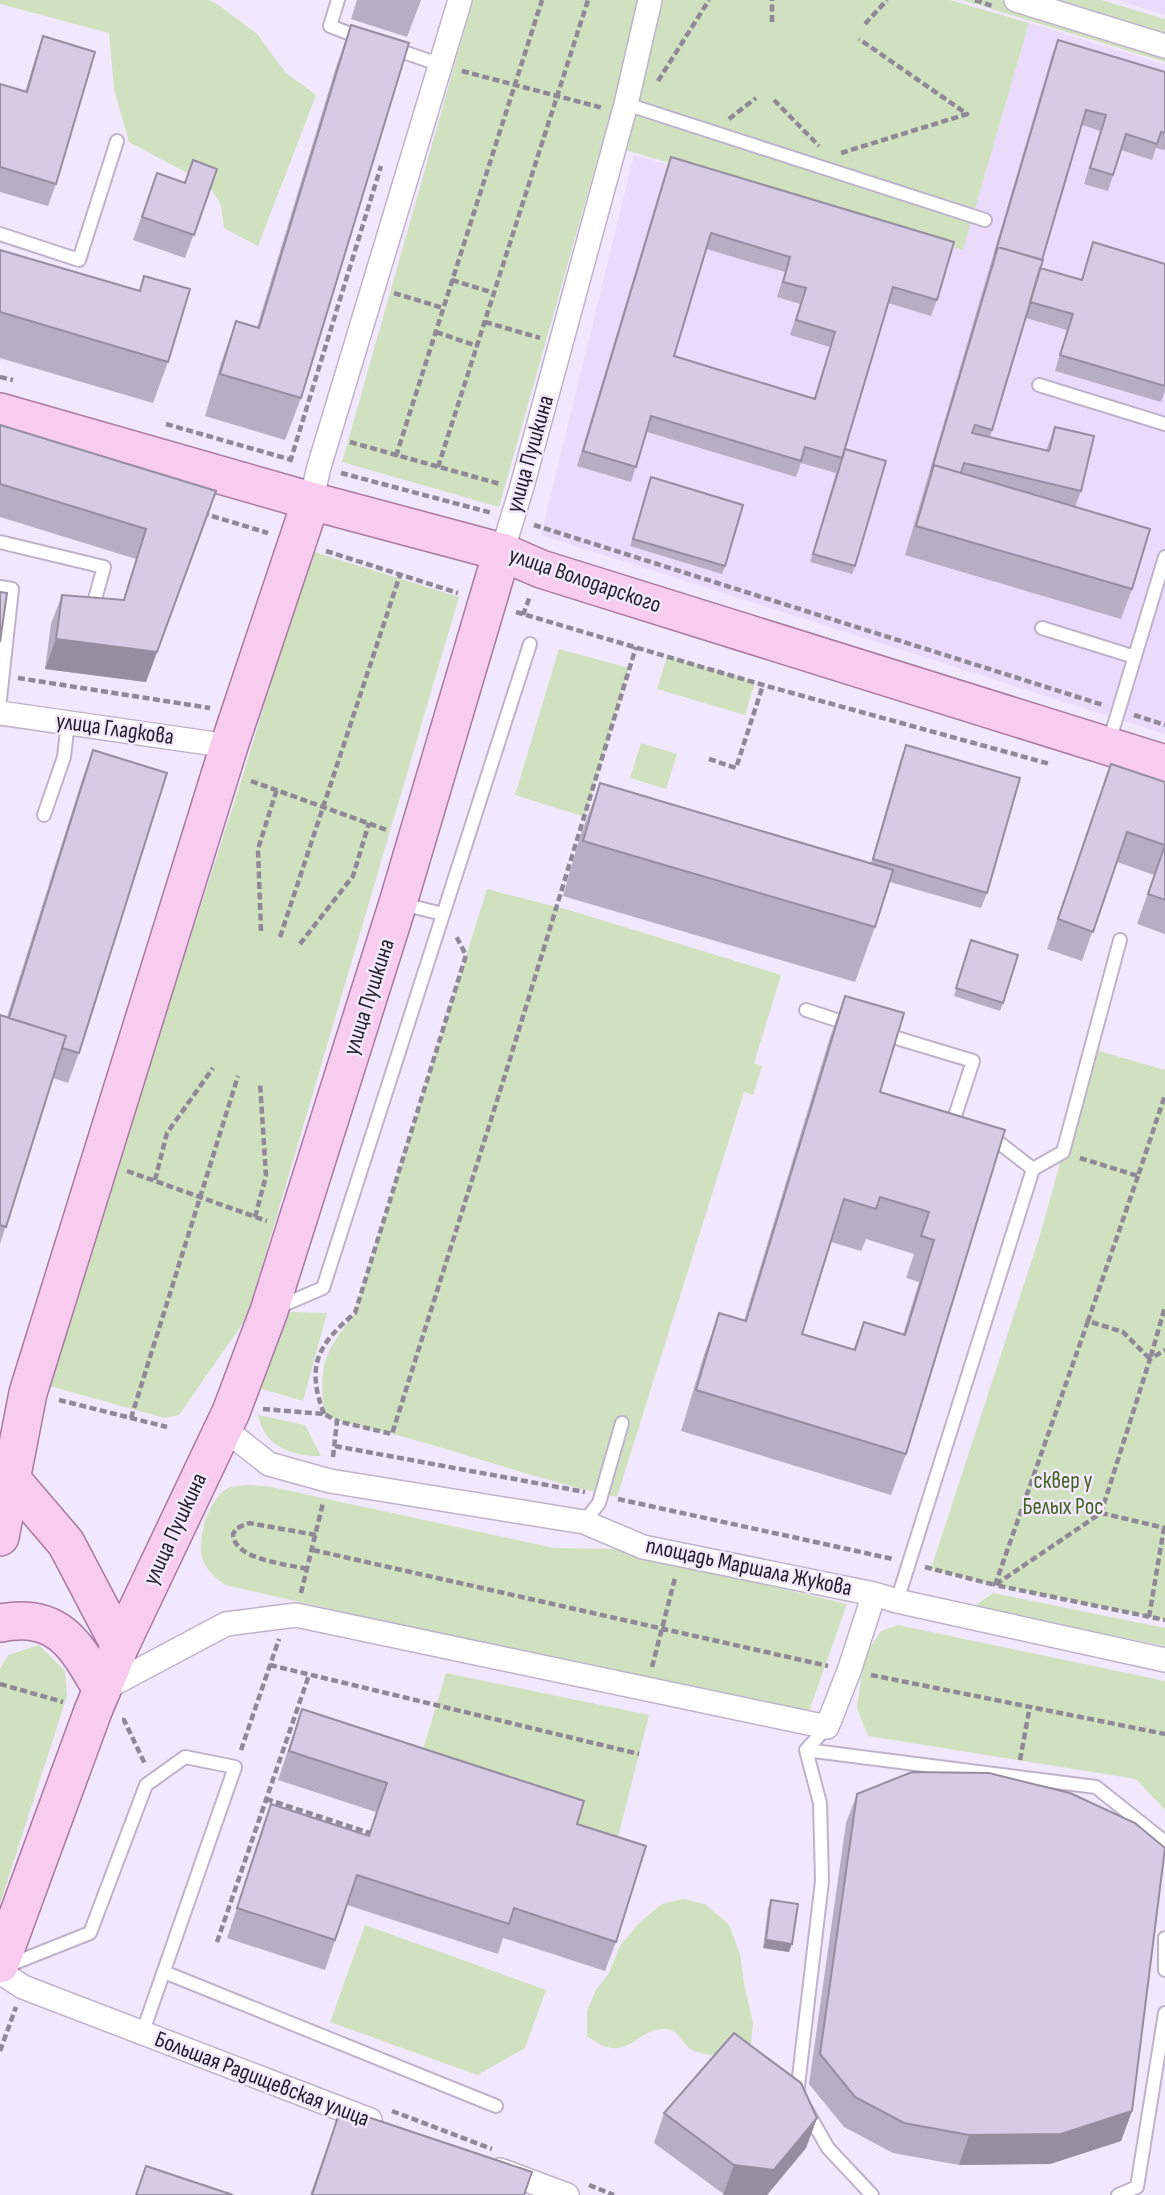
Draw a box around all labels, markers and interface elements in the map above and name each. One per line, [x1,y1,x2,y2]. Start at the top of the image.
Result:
street label: улица Пушкина [500,392,560,516]
street label: улица Володарского [505,541,665,619]
street label: улица Гладкова [54,707,176,751]
street label: улица Пушкина [337,935,401,1059]
park label: сквер у Белых Рос [1022,1467,1104,1521]
street label: улица Пушкина [137,1469,213,1589]
street label: площадь Маршала Жукова [643,1531,855,1603]
street label: Большая Радищевская улица [151,2025,373,2133]

